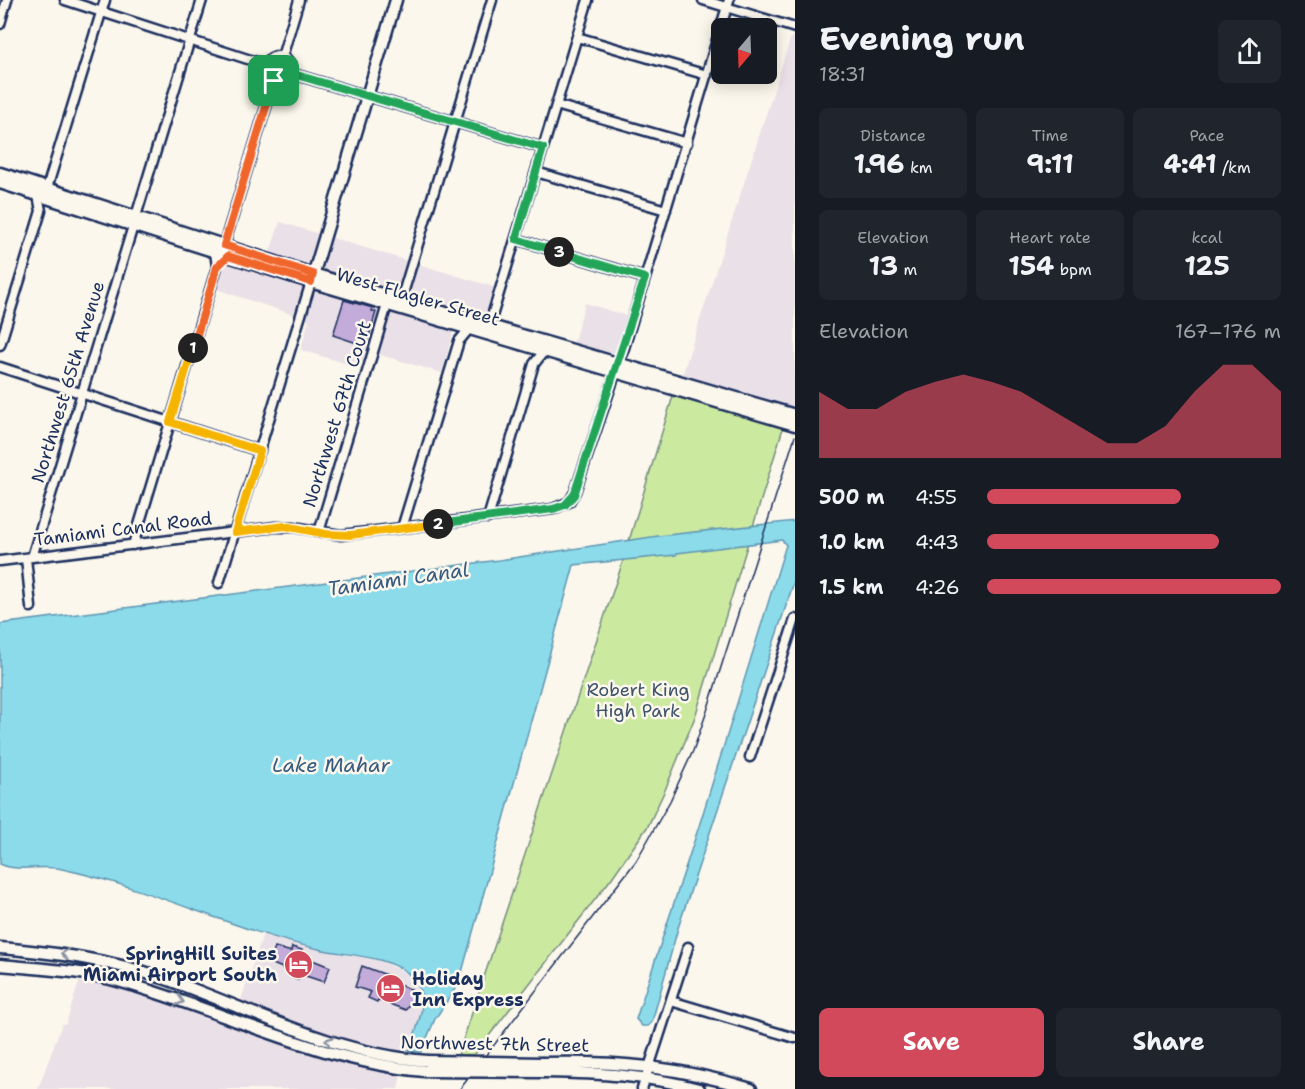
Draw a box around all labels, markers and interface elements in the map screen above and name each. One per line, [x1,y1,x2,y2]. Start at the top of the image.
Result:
text: Evening run [819,16,1025,61]
north arrow [711,18,777,84]
map controls [711,18,777,84]
button: share [1218,20,1281,83]
pin [248,55,299,106]
text: 18:31 [819,61,866,87]
icon: arrive [257,64,290,97]
text: Distance [860,125,926,146]
text: Time [1032,125,1068,146]
text: Pace [1189,125,1225,146]
text: 1.96 [853,146,904,181]
text: 9:11 [1026,146,1074,181]
text: 4:41 [1163,146,1217,181]
text: km [904,157,933,178]
text: /km [1217,157,1251,178]
text: Elevation [857,227,929,248]
text: Heart rate [1009,227,1091,248]
text: kcal [1191,227,1223,248]
pin: 3 [544,237,574,267]
text: 3 [553,241,565,262]
text: 13 [869,248,898,283]
text: 154 [1008,248,1054,283]
text: 125 [1184,248,1230,283]
text: m [898,259,917,280]
text: bpm [1054,259,1092,280]
street label: West Flagler Street [334,262,503,332]
street label: Northwest 65th Avenue [26,278,110,486]
street label: Northwest 67th Court [297,318,377,510]
text: Elevation [819,318,909,344]
text: 167–176 m [1175,318,1281,344]
pin: 1 [178,333,208,363]
text: 1 [189,337,197,358]
text: 500 m [819,484,885,510]
text: 4:55 [915,484,957,510]
street label: Tamiami Canal Road [33,506,213,552]
pin: 2 [423,509,453,539]
text: 2 [432,513,444,534]
text: 1.0 km [819,529,884,555]
text: 4:43 [915,529,959,555]
water label: Tamiami Canal [326,556,470,602]
text: 1.5 km [819,574,883,600]
text: 4:26 [915,574,960,600]
park label: Robert King High Park [586,678,690,723]
water label: Lake Mahar [272,752,390,778]
place label: SpringHill Suites Miami Airport South [83,942,277,987]
one-way arrow [60,948,69,961]
hotel icon: SpringHill Suites Miami Airport South [282,948,314,980]
place label: Holiday Inn Express [412,967,524,1012]
hotel icon: Holiday Inn Express [375,973,407,1005]
one-way arrow [174,994,185,1006]
button: Save [819,1008,1044,1077]
button: Share [1056,1008,1281,1077]
street label: Northwest 7th Street [400,1030,590,1058]
one-way arrow [324,1035,335,1048]

